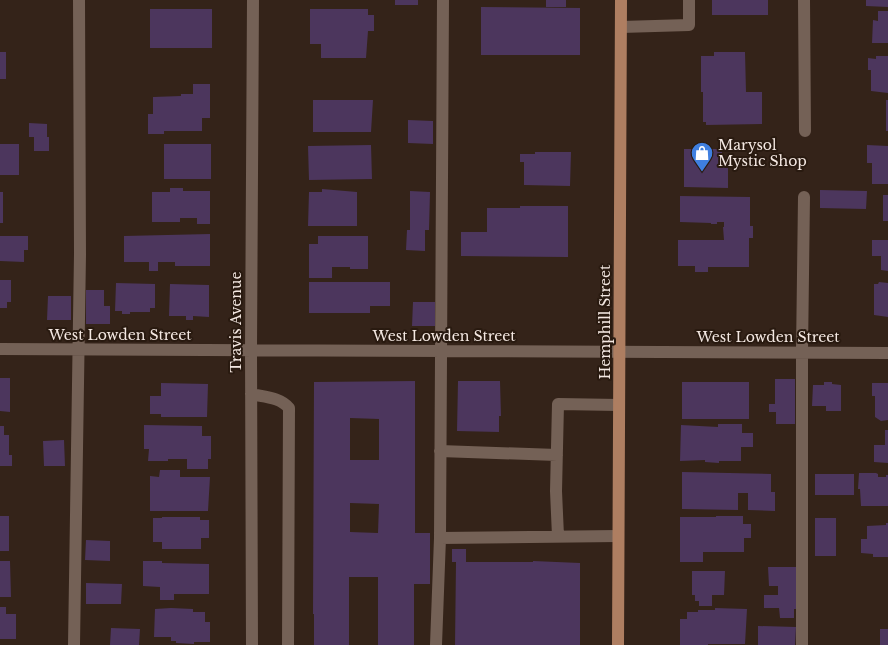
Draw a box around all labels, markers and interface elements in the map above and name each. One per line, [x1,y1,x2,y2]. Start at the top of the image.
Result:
place label: Marysol Mystic Shop [718,136,807,170]
shop icon: Marysol Mystic Shop [689,140,715,173]
street label: Hemphill Street [596,264,614,379]
street label: Travis Avenue [227,272,245,372]
street label: West Lowden Street [47,326,192,344]
street label: West Lowden Street [371,327,516,345]
street label: West Lowden Street [695,328,840,346]

